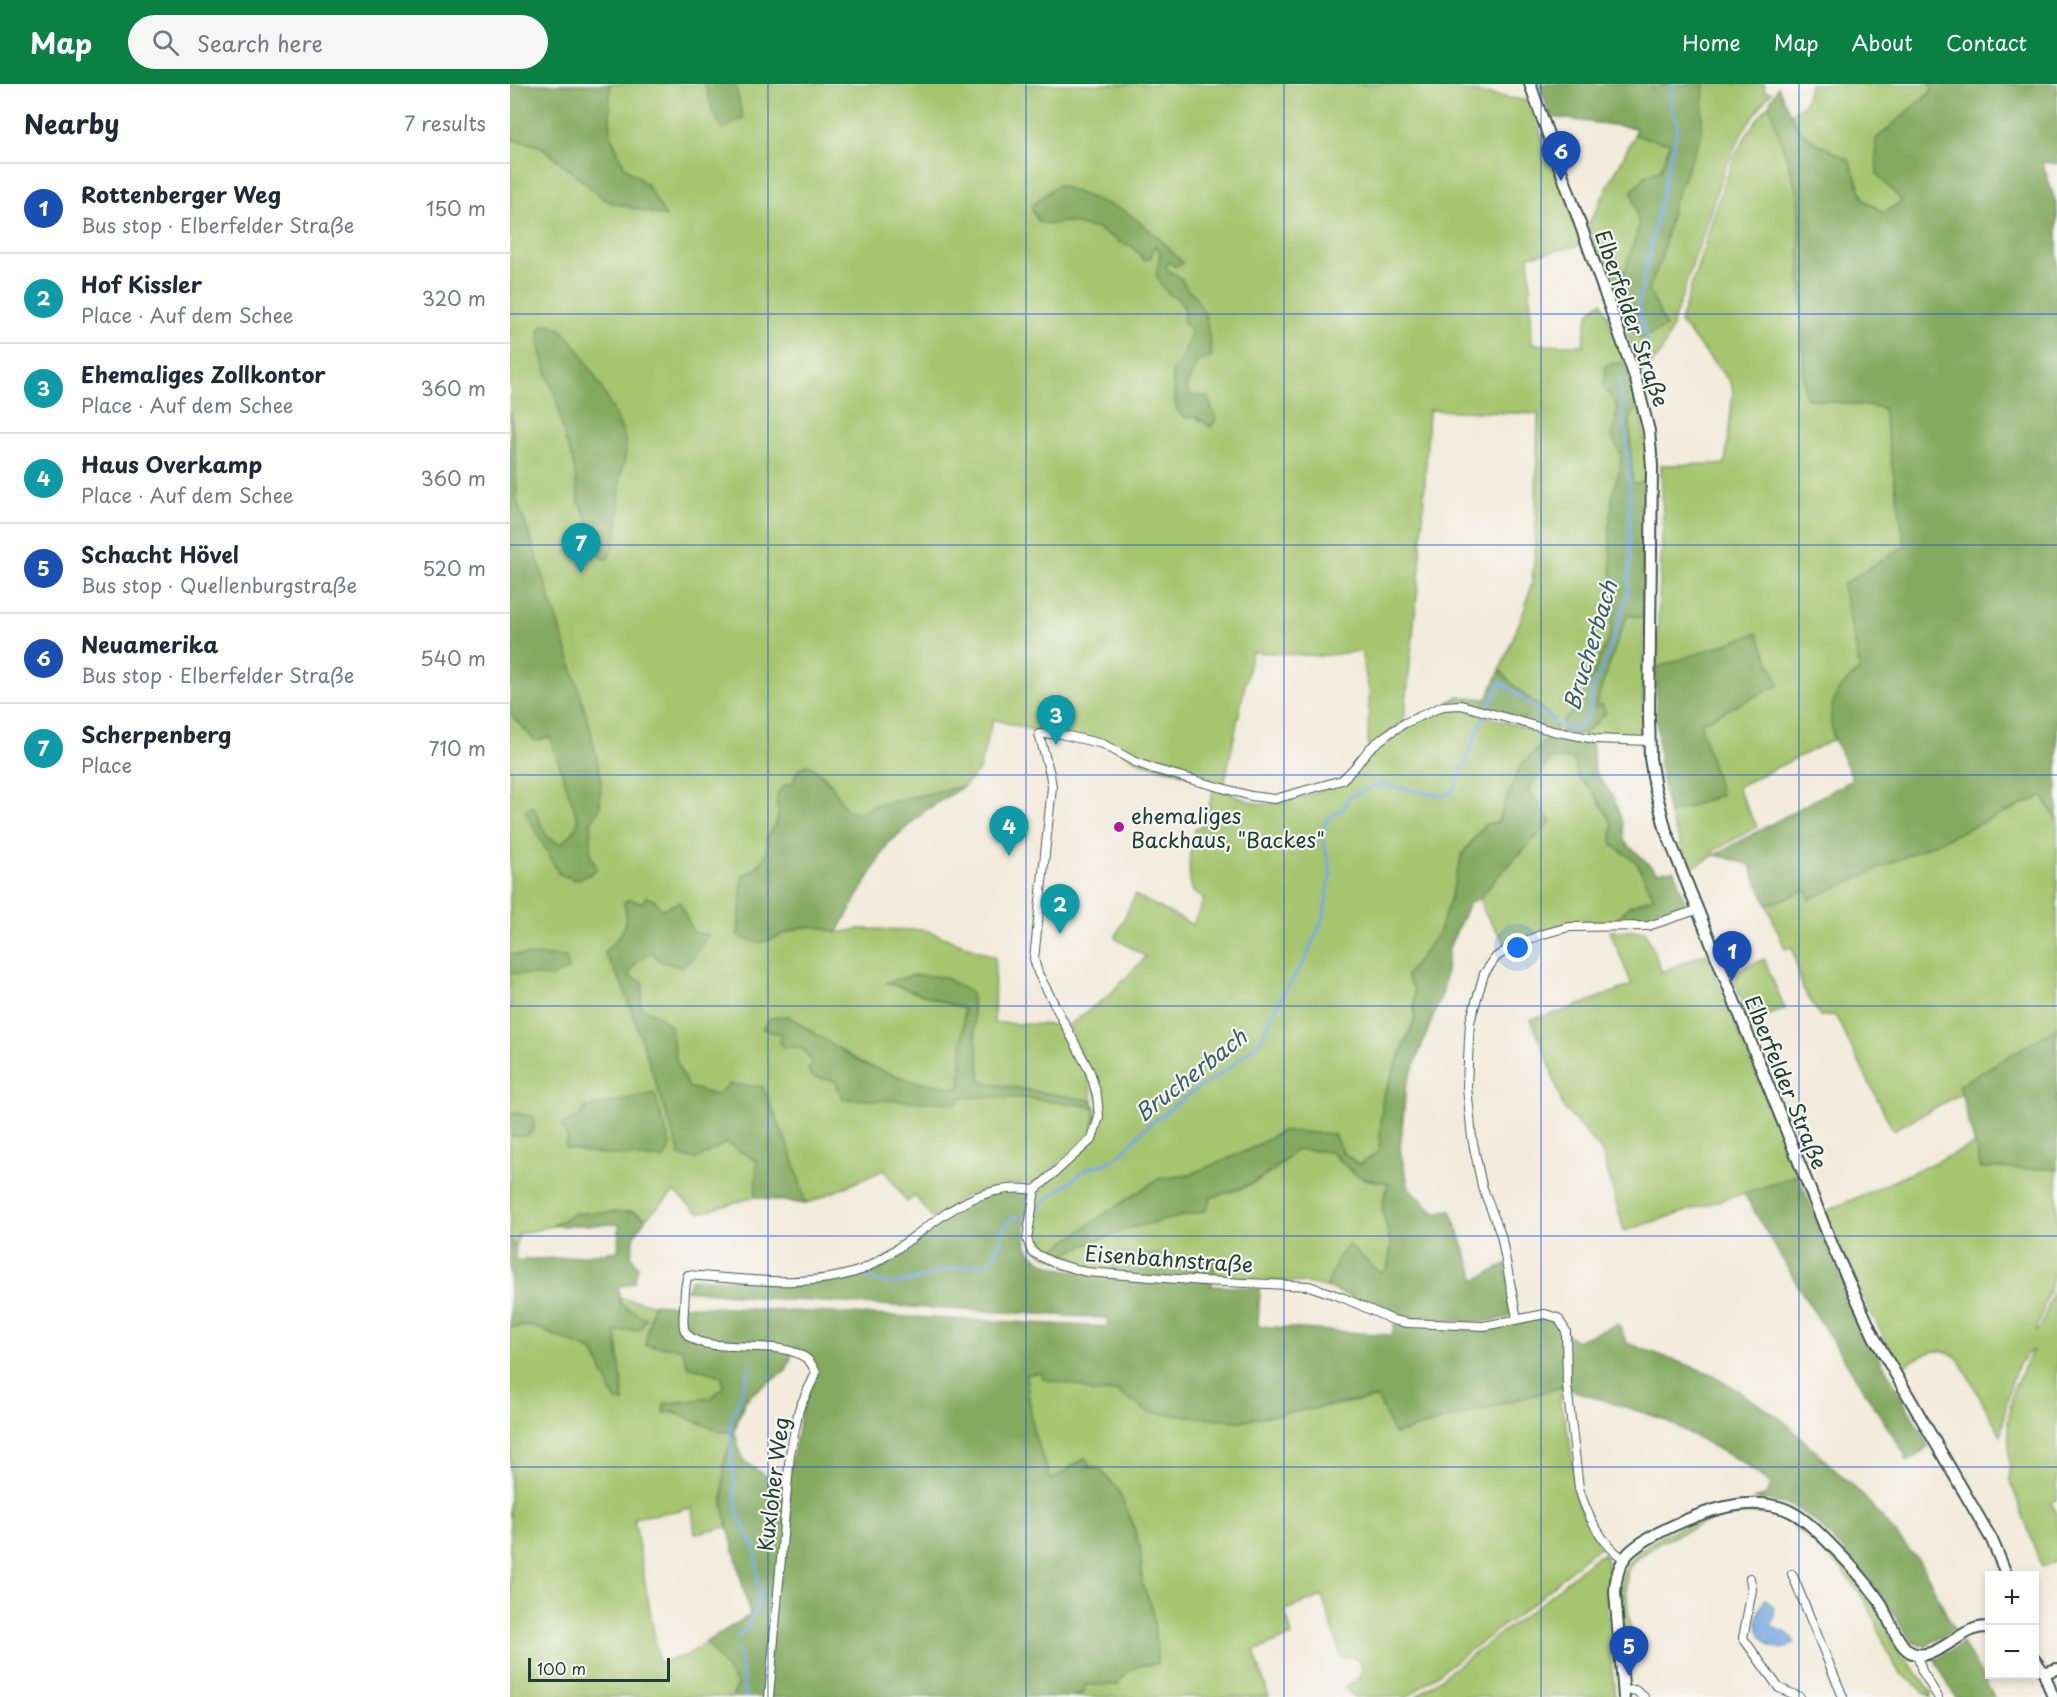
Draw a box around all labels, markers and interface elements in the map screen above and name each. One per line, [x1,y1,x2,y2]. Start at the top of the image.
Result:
search box [128,15,548,69]
text: Map [30,21,92,64]
icon: search [149,26,182,59]
text: Search here [197,26,323,59]
text: Home [1682,26,1741,58]
text: Map [1774,26,1819,58]
text: About [1852,26,1913,58]
text: Contact [1946,26,2027,58]
text: Nearby [24,104,119,143]
text: 7 results [404,108,486,138]
pin: 6 [1542,132,1580,181]
text: Rottenberger Weg [81,177,281,210]
text: 1 [39,193,48,223]
text: 150 m [426,193,486,223]
text: Bus stop · Elberfelder Straße [81,210,354,240]
street label: Elberfelder Straße [1588,225,1678,411]
text: Hof Kissler [81,267,202,300]
text: 2 [36,283,51,313]
text: 320 m [422,283,486,313]
text: Place · Auf dem Schee [81,300,294,330]
text: Ehemaliges Zollkontor [81,357,326,390]
text: 3 [37,373,50,403]
text: 360 m [420,373,486,403]
text: Place · Auf dem Schee [81,390,294,420]
text: Haus Overkamp [81,447,262,480]
text: 4 [37,463,50,493]
text: 360 m [420,463,486,493]
text: Place · Auf dem Schee [81,480,294,510]
pin: 7 [562,524,600,573]
text: Schacht Hövel [81,537,239,570]
text: 5 [37,553,50,583]
text: 520 m [422,553,486,583]
text: Bus stop · Quellenburgstraße [81,570,357,600]
water label: Brucherbach [1554,575,1625,714]
text: Neuamerika [81,627,218,660]
text: 6 [36,643,51,673]
text: 540 m [420,643,486,673]
text: Bus stop · Elberfelder Straße [81,660,354,690]
pin: 3 [1036,696,1076,745]
text: Scherpenberg [81,717,231,750]
text: 7 [38,733,49,763]
text: 710 m [429,733,486,763]
text: Place [81,750,132,780]
place label: ehemaliges Backhaus, "Backes" [1131,799,1325,855]
pin: 4 [990,806,1028,856]
marker: ehemaliges Backhaus, "Backes" [1112,820,1126,834]
pin: 2 [1040,884,1080,934]
pin: 1 [1712,932,1752,981]
your location [1503,933,1532,962]
street label: Elberfelder Straße [1737,990,1837,1174]
water label: Brucherbach [1127,1019,1254,1128]
street label: Eisenbahnstraße [1084,1236,1254,1280]
street label: Kuxloher Weg [748,1415,796,1553]
map controls [1985,1571,2039,1679]
button: + [1985,1571,2039,1625]
button: − [1985,1625,2039,1679]
pin: 5 [1610,1626,1648,1676]
scale bar [528,1655,670,1682]
text: 100 m [537,1656,586,1680]

